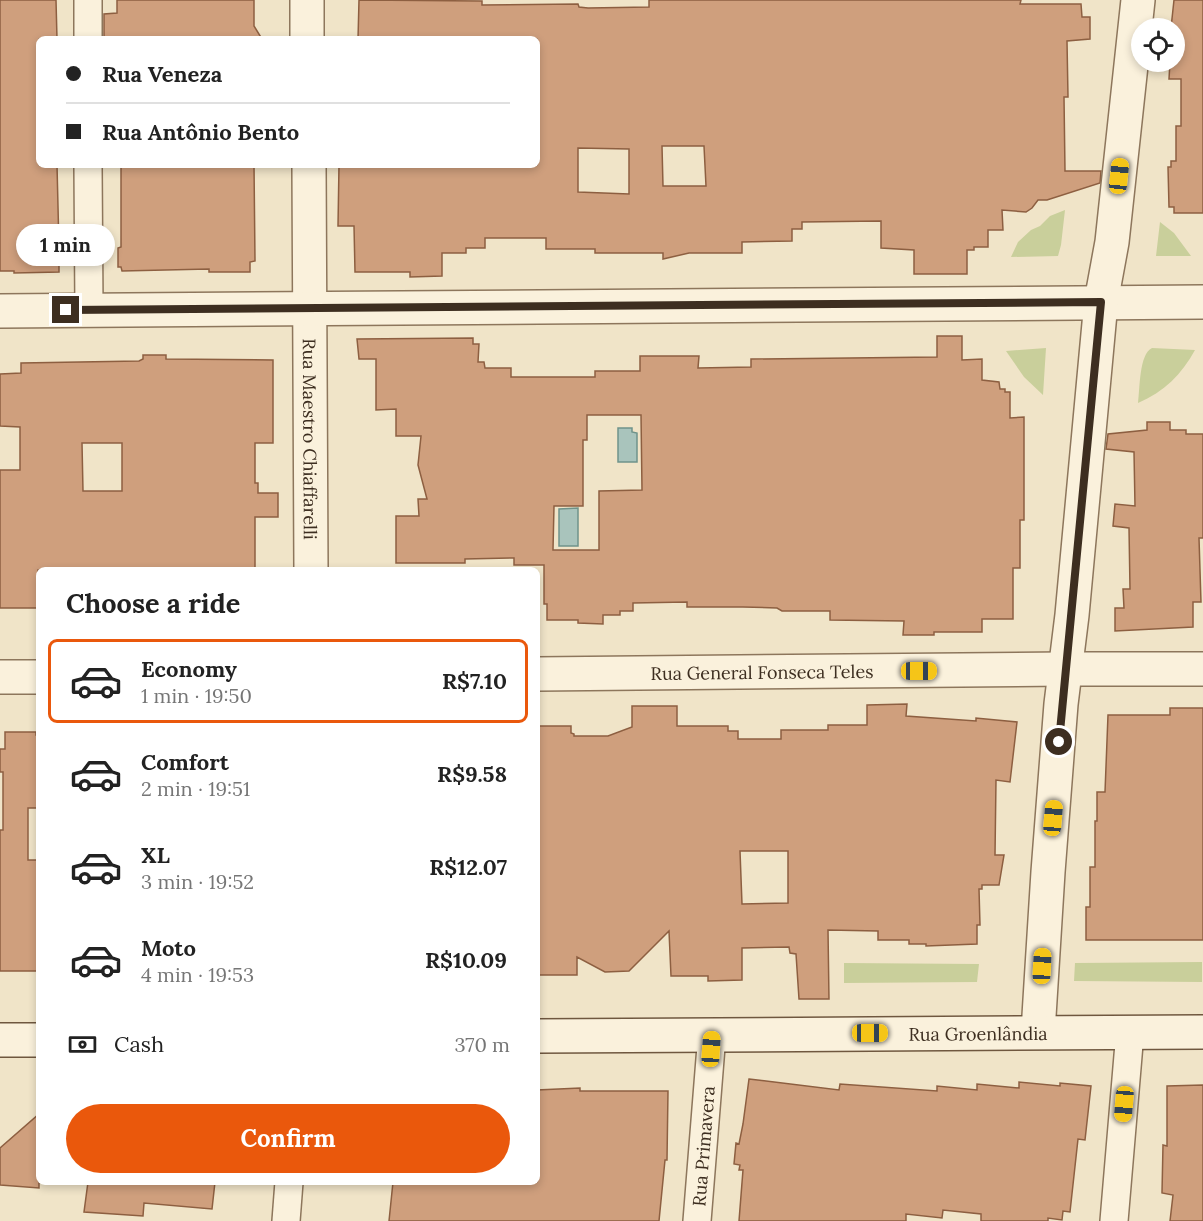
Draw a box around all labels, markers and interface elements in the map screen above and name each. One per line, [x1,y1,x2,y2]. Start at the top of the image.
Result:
map controls [1131,18,1185,72]
button: locate [1131,18,1185,72]
text: Rua Veneza [102,60,222,88]
text: Rua Antônio Bento [102,118,299,146]
car [1108,157,1130,195]
callout: 1 min [16,223,116,265]
text: 1 min [40,232,91,257]
route end [52,296,79,323]
street label: Rua Maestro Chiaffarelli [298,338,322,540]
text: Choose a ride [66,586,240,620]
icon: car [69,654,123,708]
text: Economy [141,655,237,683]
street label: Rua General Fonseca Teles [650,659,874,684]
car [901,662,937,680]
text: R$7.10 [442,667,507,695]
text: 1 min · 19:50 [141,683,252,708]
route start [1045,728,1072,755]
icon: car [69,747,123,801]
text: Comfort [141,748,229,776]
text: R$9.58 [437,760,507,788]
text: 2 min · 19:51 [141,776,250,801]
car [1042,799,1064,837]
icon: car [69,840,123,894]
text: XL [141,841,170,869]
text: R$12.07 [429,853,507,881]
text: 3 min · 19:52 [141,869,254,894]
icon: car [69,933,123,987]
text: Moto [141,934,196,962]
text: R$10.09 [425,946,507,974]
car [1032,948,1052,984]
text: 4 min · 19:53 [141,962,254,987]
street label: Rua Groenlândia [908,1021,1048,1045]
car [852,1024,888,1042]
icon: cash [66,1028,99,1061]
text: Cash [114,1030,164,1058]
car [701,1030,721,1068]
text: 370 m [455,1032,510,1057]
street label: Rua Primavera [687,1085,719,1207]
car [1113,1085,1135,1123]
button: Confirm [66,1104,510,1173]

